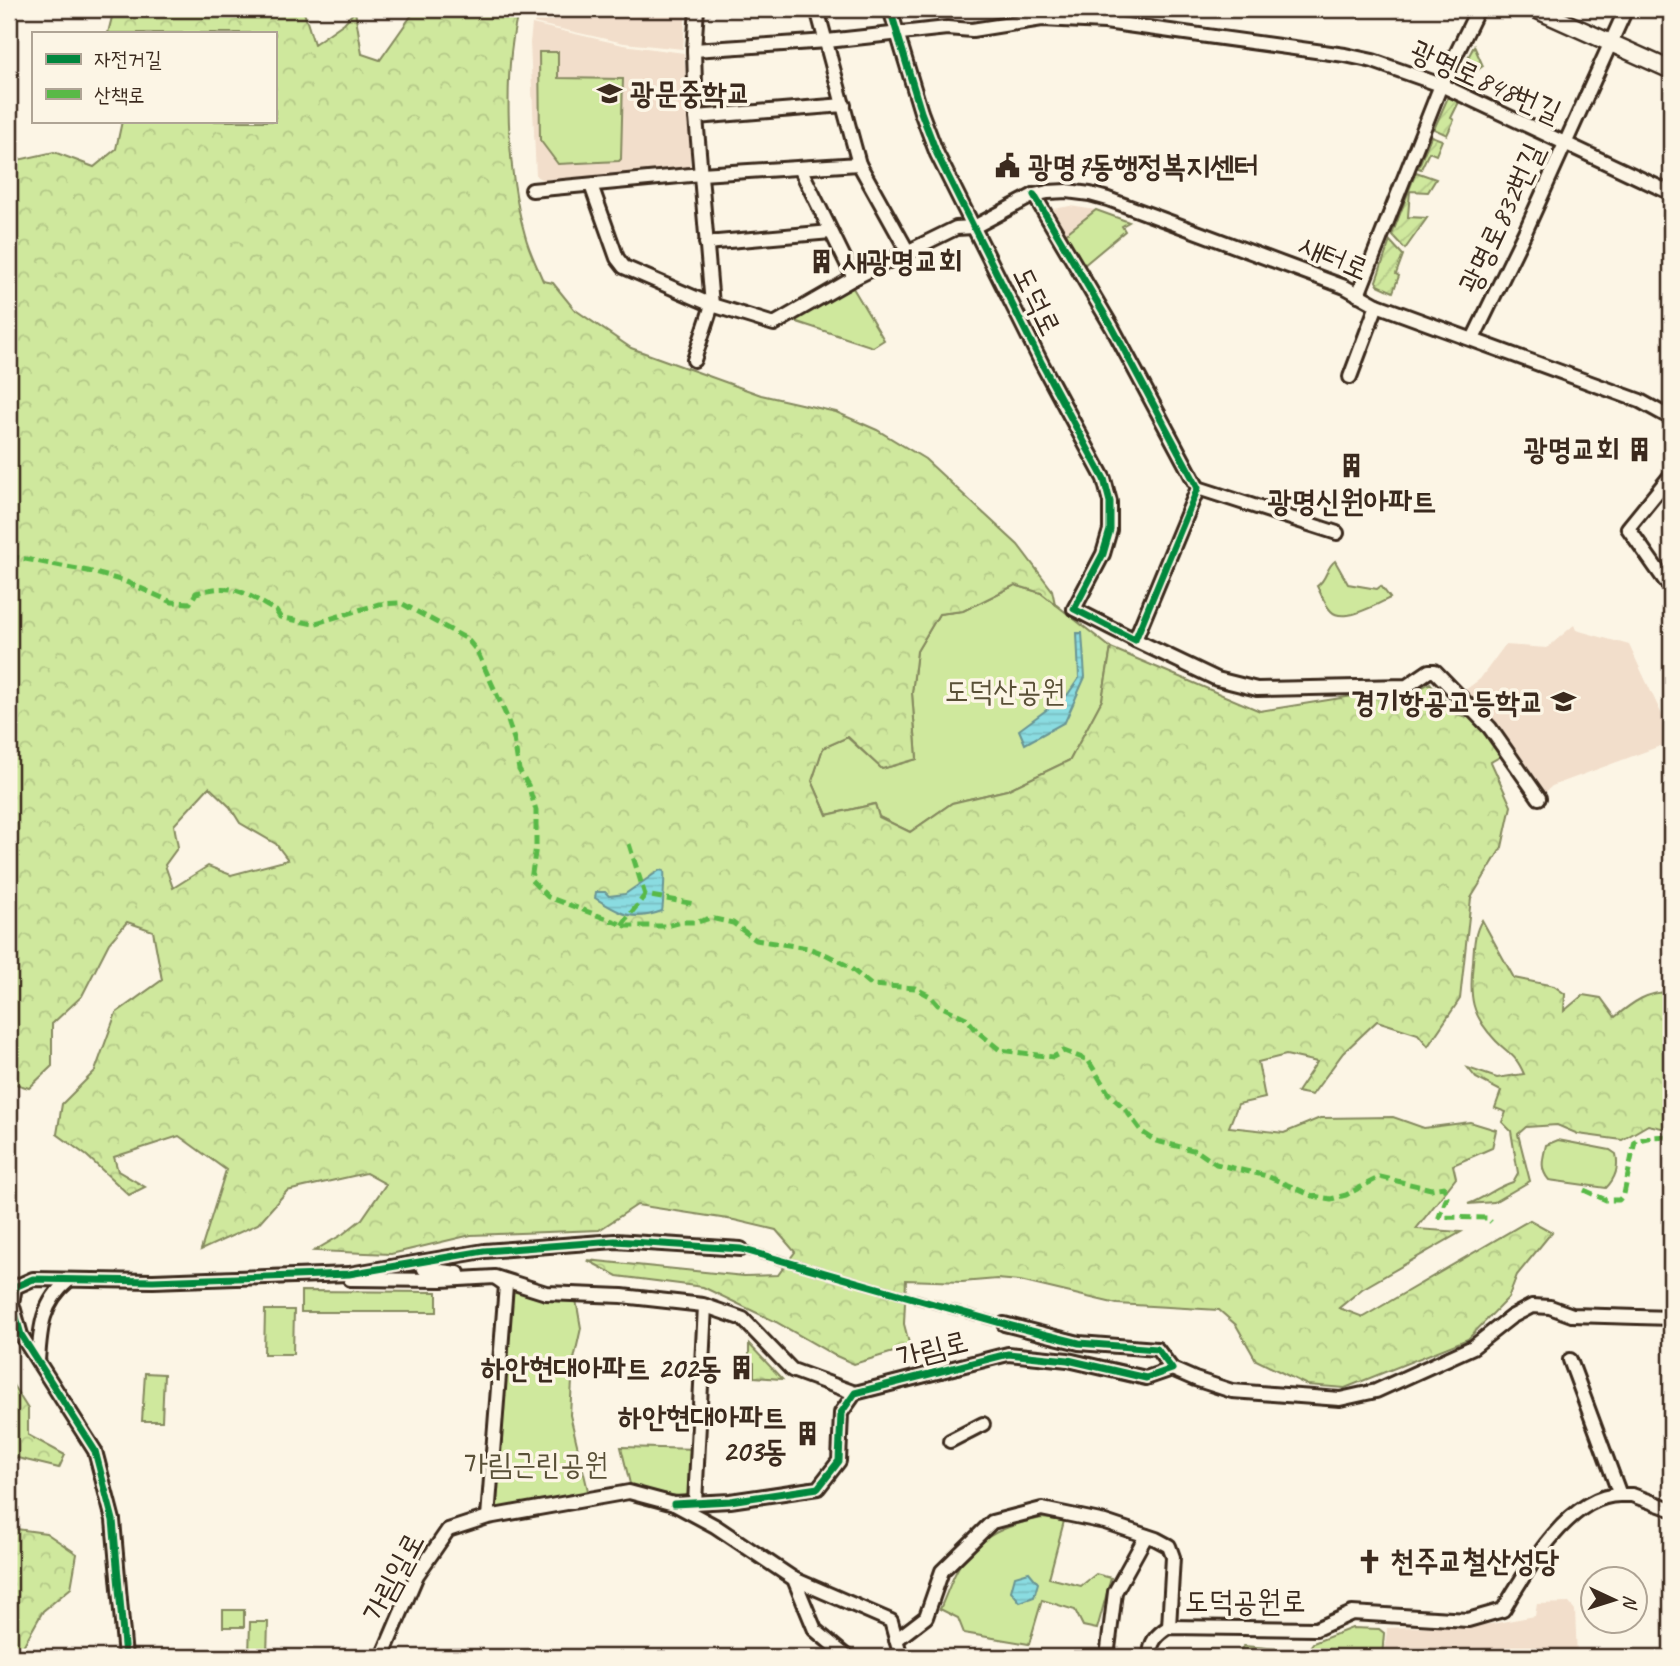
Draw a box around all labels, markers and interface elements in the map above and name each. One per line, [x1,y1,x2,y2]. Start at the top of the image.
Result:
street label: 광명로848번길 [1405,31,1567,131]
legend [32,32,276,122]
text: 자전거길 [94,46,162,72]
place label: 광문중학교 [630,74,751,112]
school or university icon: 광문중학교 [596,79,624,107]
text: 산책로 [94,82,145,108]
street label: 광명로832번길 [1450,137,1552,299]
place label: 광명7동행정복지센터 [1028,147,1259,185]
public building icon: 광명7동행정복지센터 [994,152,1022,180]
street label: 새터로 [1293,225,1375,289]
place label: 새광명교회 [842,242,963,280]
building icon: 새광명교회 [808,247,836,275]
street label: 도덕로 [1004,260,1070,342]
place label: 광명교회 [1523,430,1620,468]
building icon: 광명교회 [1626,435,1654,463]
building icon: 광명신원아파트 [1338,452,1366,480]
place label: 광명신원아파트 [1268,482,1436,520]
park label: 도덕산공원 [945,672,1065,710]
place label: 경기항공고등학교 [1351,683,1544,721]
school or university icon: 경기항공고등학교 [1550,688,1578,716]
street label: 가림로 [892,1322,972,1376]
place label: 하안현대아파트 202동 [481,1349,722,1387]
building icon: 하안현대아파트 202동 [728,1354,756,1382]
place label: 하안현대아파트 203동 [618,1398,787,1470]
building icon: 하안현대아파트 203동 [793,1420,821,1448]
park label: 가림근린공원 [464,1445,608,1483]
street label: 가림일로 [354,1525,432,1629]
place label: 천주교철산성당 [1390,1542,1560,1580]
church icon: 천주교철산성당 [1356,1547,1384,1575]
north arrow [1578,1564,1648,1634]
street label: 도덕공원로 [1185,1582,1305,1620]
text: N [1617,1594,1642,1611]

